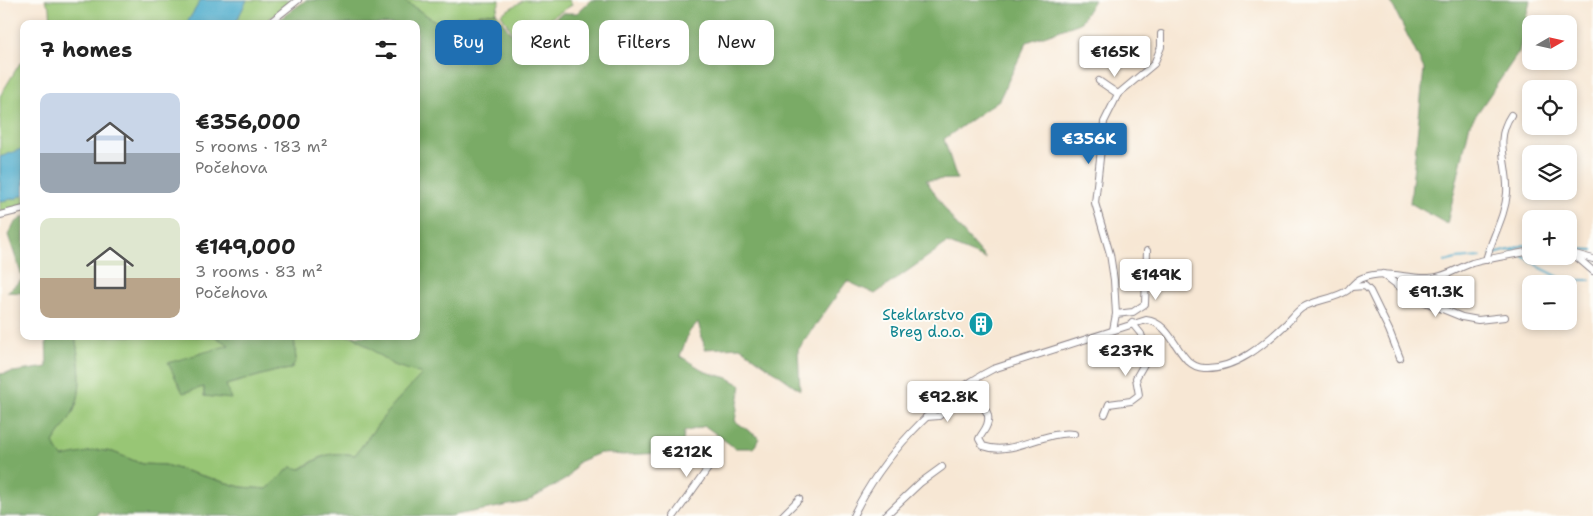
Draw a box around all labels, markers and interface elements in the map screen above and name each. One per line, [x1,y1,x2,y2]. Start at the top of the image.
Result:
north arrow [1522,15,1578,70]
map controls [1522,15,1577,330]
chip: Buy [435,20,502,65]
chip: Rent [512,20,589,65]
chip: Filters [599,20,689,65]
chip: New [699,20,774,65]
text: 7 homes [40,36,132,64]
icon: filters [372,36,400,64]
pin: €165K [1080,36,1150,78]
text: €165K [1090,41,1140,62]
button: locate [1522,80,1577,135]
text: €356,000 [195,108,301,136]
icon: home [80,113,140,173]
pin: €356K [1054,122,1124,165]
text: €356K [1062,128,1116,149]
text: 5 rooms · 183 m² [195,136,328,157]
button: layers [1522,145,1577,200]
text: Počehova [195,157,268,178]
button: + [1522,210,1577,265]
text: €149,000 [195,233,296,261]
icon: home [80,238,140,298]
pin: €149K [1121,258,1191,301]
text: 3 rooms · 83 m² [195,261,323,282]
text: €149K [1131,264,1181,285]
button: − [1522,275,1577,330]
pin: €91.3K [1395,276,1477,318]
text: €91.3K [1408,281,1464,302]
text: Počehova [195,282,268,303]
place label: Steklarstvo Breg d.o.o. [882,305,964,342]
building icon: Steklarstvo Breg d.o.o. [968,311,994,337]
pin: €237K [1091,334,1161,377]
text: €237K [1099,340,1153,361]
pin: €92.8K [907,380,989,423]
text: €92.8K [918,386,978,407]
pin: €212K [652,436,722,478]
text: €212K [662,441,712,462]

